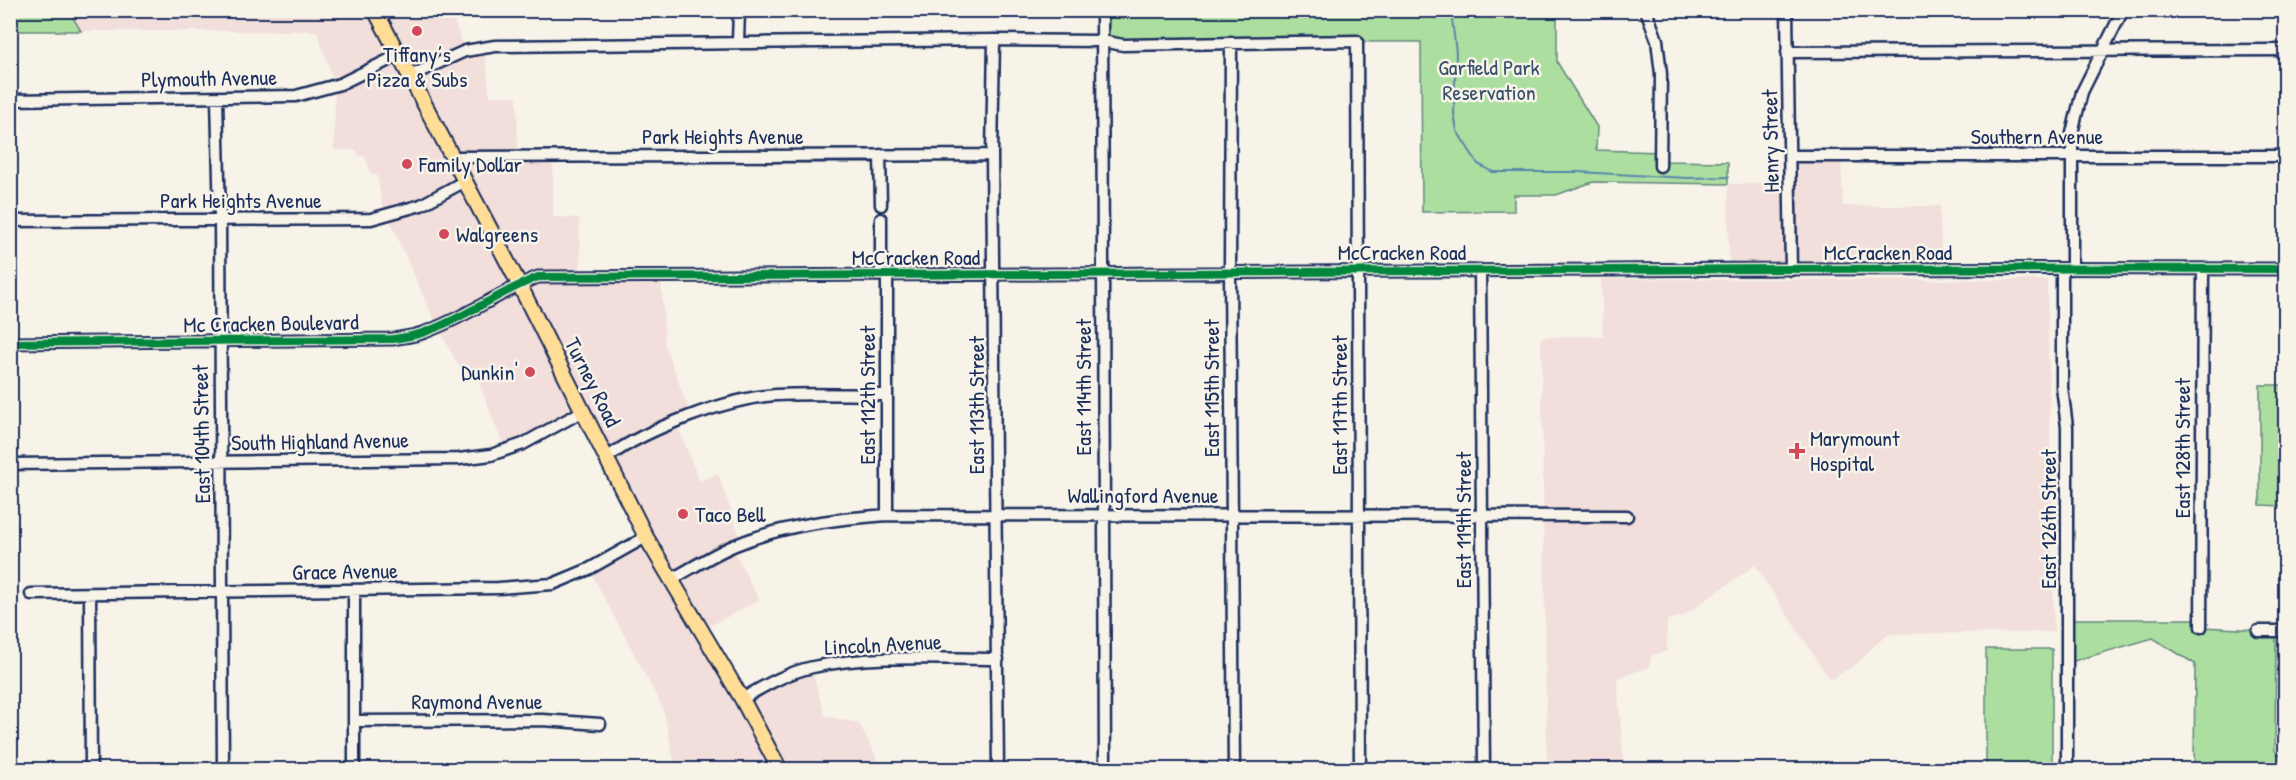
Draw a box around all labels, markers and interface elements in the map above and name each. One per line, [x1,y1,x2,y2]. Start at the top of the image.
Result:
marker: Tiffany’s Pizza & Subs [410,24,424,38]
place label: Tiffany’s Pizza & Subs [366,39,468,94]
park label: Garfield Park Reservation [1438,52,1540,107]
street label: Plymouth Avenue [141,62,278,94]
street label: Henry Street [1754,89,1786,193]
street label: Park Heights Avenue [642,121,804,151]
street label: Southern Avenue [1971,121,2104,151]
place label: Family Dollar [418,149,522,179]
marker: Family Dollar [400,157,414,171]
street label: Park Heights Avenue [160,185,322,215]
place label: Walgreens [456,219,538,249]
marker: Walgreens [437,227,451,241]
street label: McCracken Road [1338,237,1467,267]
street label: McCracken Road [1824,237,1953,267]
street label: McCracken Road [852,242,981,272]
street label: Mc Cracken Boulevard [183,306,359,340]
street label: East 114th Street [1068,318,1098,455]
street label: East 115th Street [1196,319,1226,457]
street label: East 112th Street [852,325,882,464]
street label: Turney Road [558,332,629,432]
street label: East 113th Street [961,335,991,474]
street label: East 117th Street [1324,335,1354,475]
place label: Dunkin' [461,357,518,387]
street label: East 104th Street [185,364,217,504]
marker: Dunkin' [523,365,537,379]
street label: East 128th Street [2167,377,2197,518]
place label: Marymount Hospital [1810,423,1900,478]
street label: South Highland Avenue [231,424,409,458]
marker: Marymount Hospital [1788,442,1806,460]
street label: East 126th Street [2033,449,2063,589]
street label: East 119th Street [1448,451,1478,588]
street label: Wallingford Avenue [1068,480,1219,510]
place label: Taco Bell [695,499,766,529]
marker: Taco Bell [676,507,690,521]
street label: Grace Avenue [292,555,398,587]
street label: Lincoln Avenue [824,626,943,662]
street label: Raymond Avenue [411,686,543,716]

